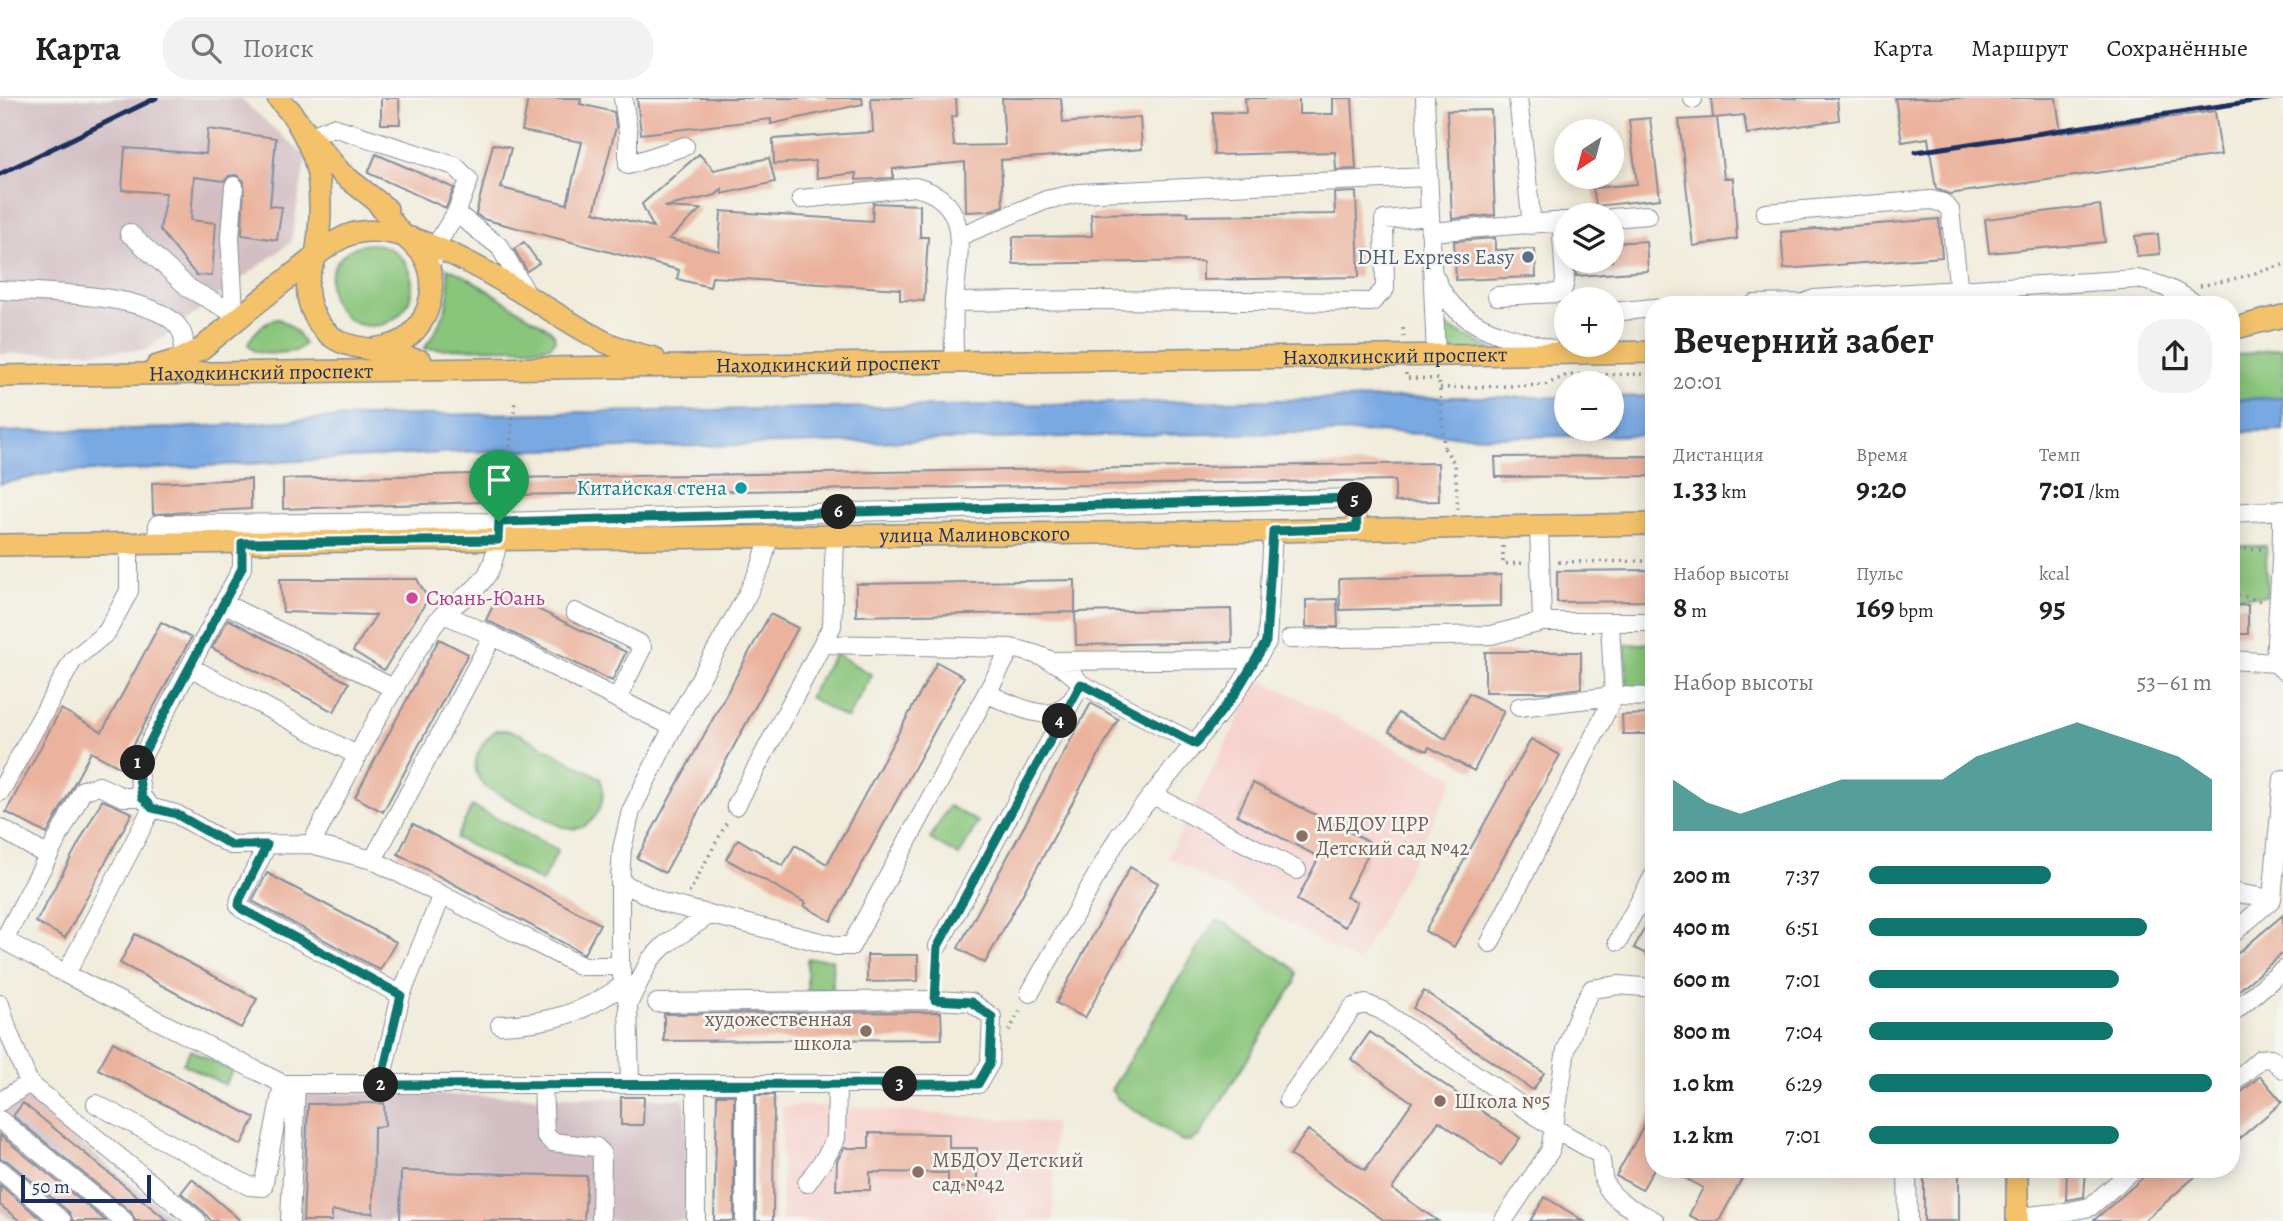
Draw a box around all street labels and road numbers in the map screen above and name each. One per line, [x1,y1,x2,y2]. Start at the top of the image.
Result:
street label: Находкинский проспект [1282,340,1507,371]
street label: Находкинский проспект [715,348,940,380]
street label: Находкинский проспект [148,357,374,388]
street label: улица Малиновского [879,519,1070,549]

